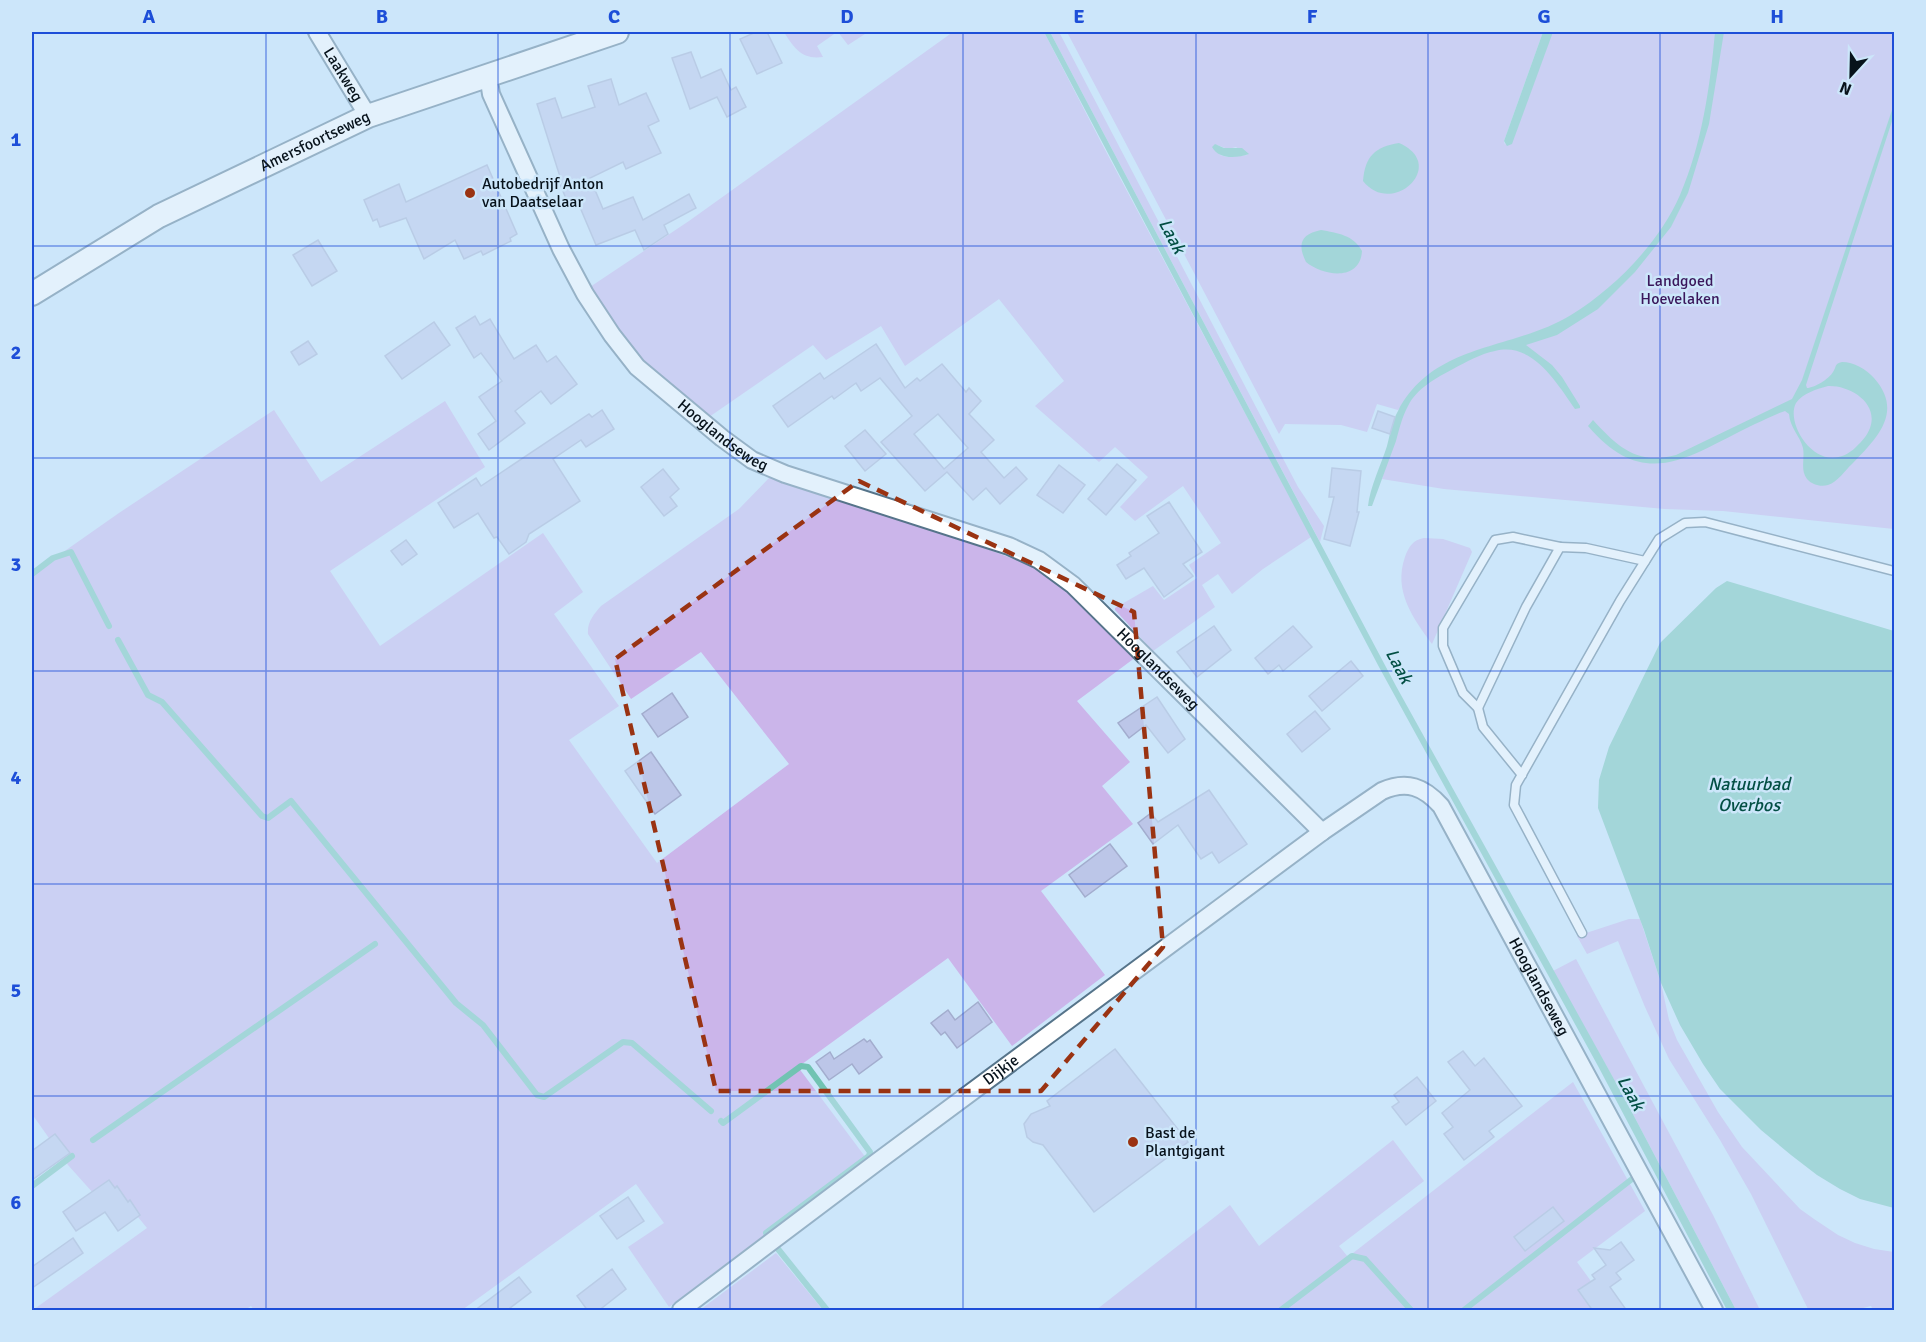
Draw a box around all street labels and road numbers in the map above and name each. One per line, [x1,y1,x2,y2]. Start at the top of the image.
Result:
street label: Laakweg [319,44,367,106]
street label: Amersfoortseweg [257,106,373,176]
street label: Hooglandseweg [673,395,771,476]
street label: Hooglandseweg [1112,624,1204,715]
street label: Hooglandseweg [1504,934,1574,1039]
street label: Dijkje [979,1050,1023,1090]

